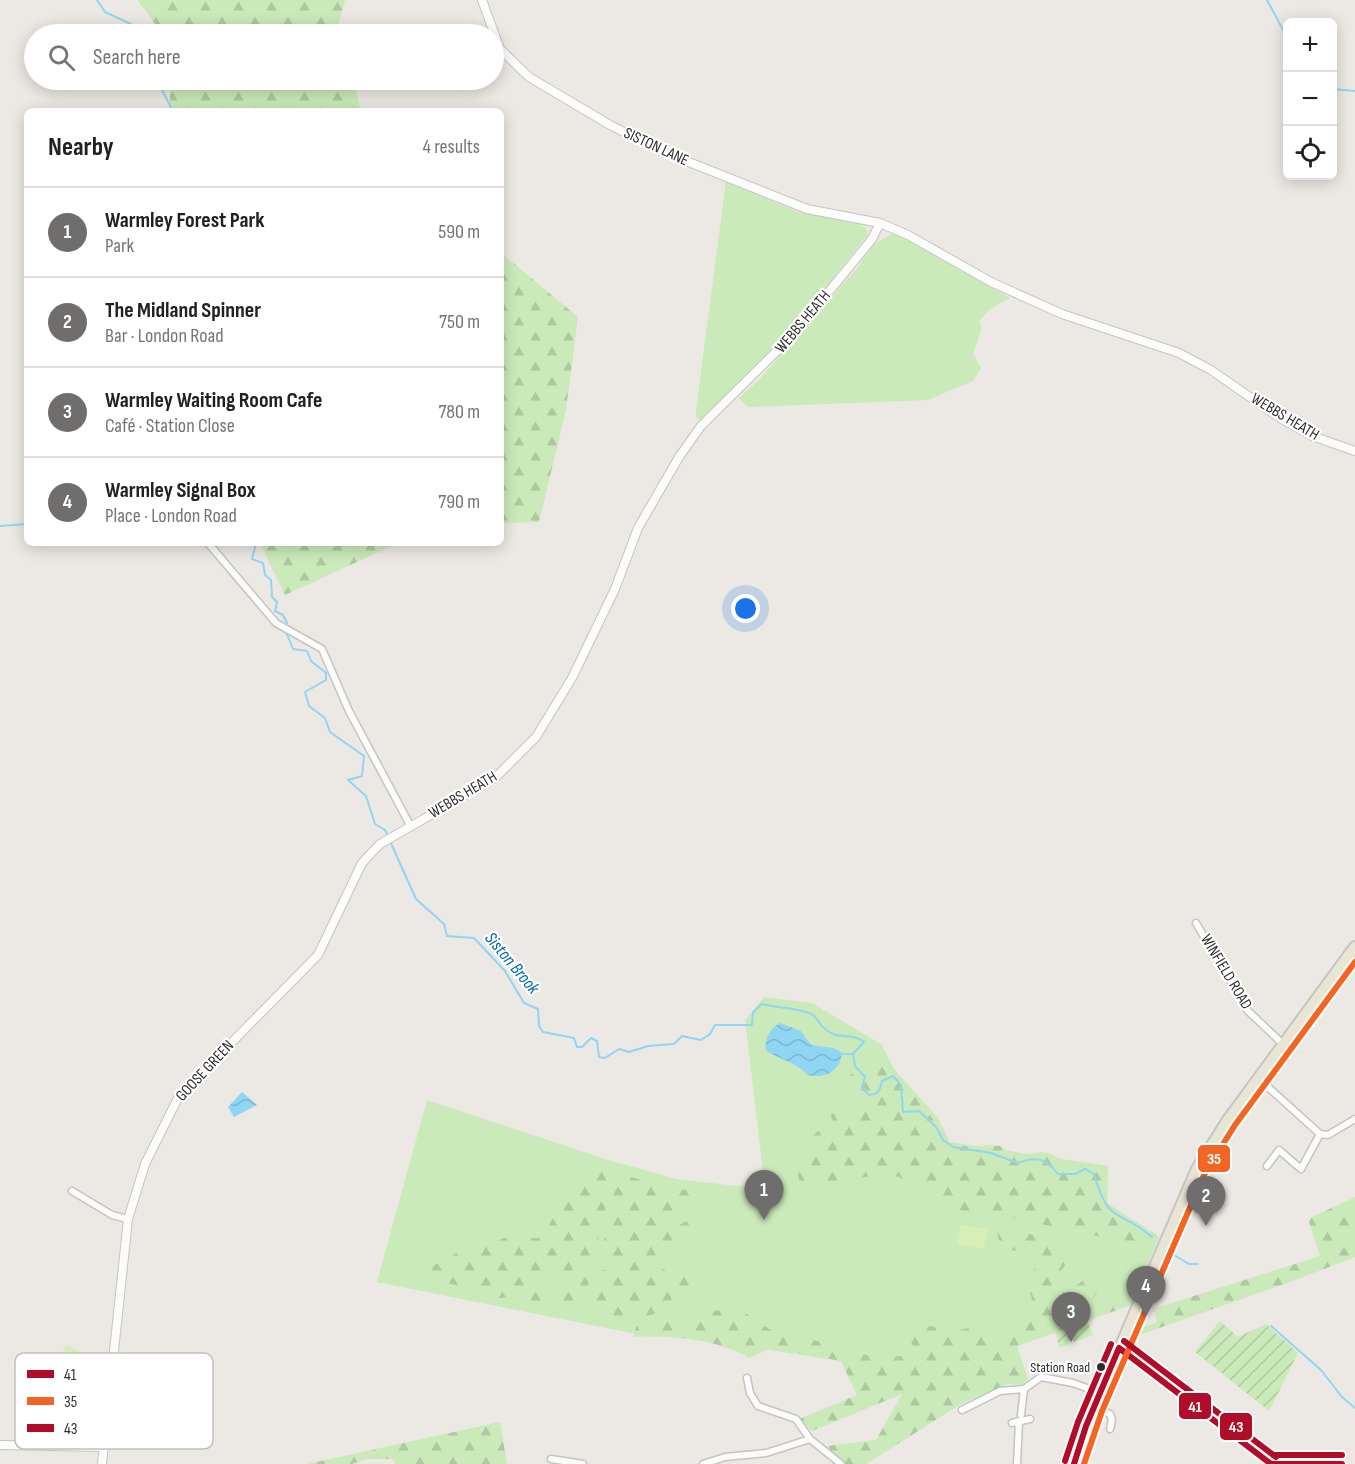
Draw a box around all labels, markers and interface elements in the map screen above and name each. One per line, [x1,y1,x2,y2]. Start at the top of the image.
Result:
map controls [1283,18,1337,180]
button: + [1283,18,1337,72]
search box [24,24,504,90]
icon: search [45,41,78,74]
text: Search here [93,44,180,71]
button: − [1283,72,1337,126]
street label: SISTON LANE [621,124,691,170]
button: locate [1283,126,1337,180]
text: Nearby [48,132,114,163]
text: 4 results [423,135,480,159]
text: Warmley Forest Park [105,207,265,234]
text: 1 [64,220,71,244]
text: 590 m [438,220,480,244]
text: Park [105,234,134,258]
street label: WEBBS HEATH [771,287,835,357]
text: The Midland Spinner [105,297,261,324]
text: 2 [63,310,72,334]
text: 750 m [439,310,480,334]
text: Bar · London Road [105,324,223,348]
text: Warmley Waiting Room Cafe [105,387,323,414]
street label: WEBBS HEATH [1248,389,1322,445]
text: 3 [63,400,72,424]
text: 780 m [438,400,480,424]
text: Café · Station Close [105,414,235,438]
text: Warmley Signal Box [105,477,256,504]
text: 4 [63,490,72,514]
text: 790 m [438,490,480,514]
text: Place · London Road [105,504,237,528]
your location [731,594,760,623]
street label: WEBBS HEATH [426,767,500,823]
water label: Siston Brook [480,928,545,999]
street label: WINFIELD ROAD [1196,931,1256,1013]
street label: GOOSE GREEN [172,1037,238,1105]
line badge: 35 [1197,1144,1231,1173]
text: 35 [1207,1150,1221,1169]
pin: 1 [744,1170,783,1220]
pin: 2 [1186,1176,1226,1226]
pin: 4 [1126,1266,1166,1316]
pin: 3 [1052,1292,1090,1342]
legend [15,1353,213,1449]
place label: Station Road [1030,1359,1090,1376]
marker: Station Road [1095,1361,1107,1373]
text: 41 [64,1366,77,1385]
line badge: 41 [1178,1392,1212,1420]
text: 35 [64,1393,77,1412]
text: 41 [1188,1398,1203,1417]
line badge: 43 [1219,1412,1253,1441]
text: 43 [1229,1418,1243,1437]
text: 43 [64,1420,77,1439]

